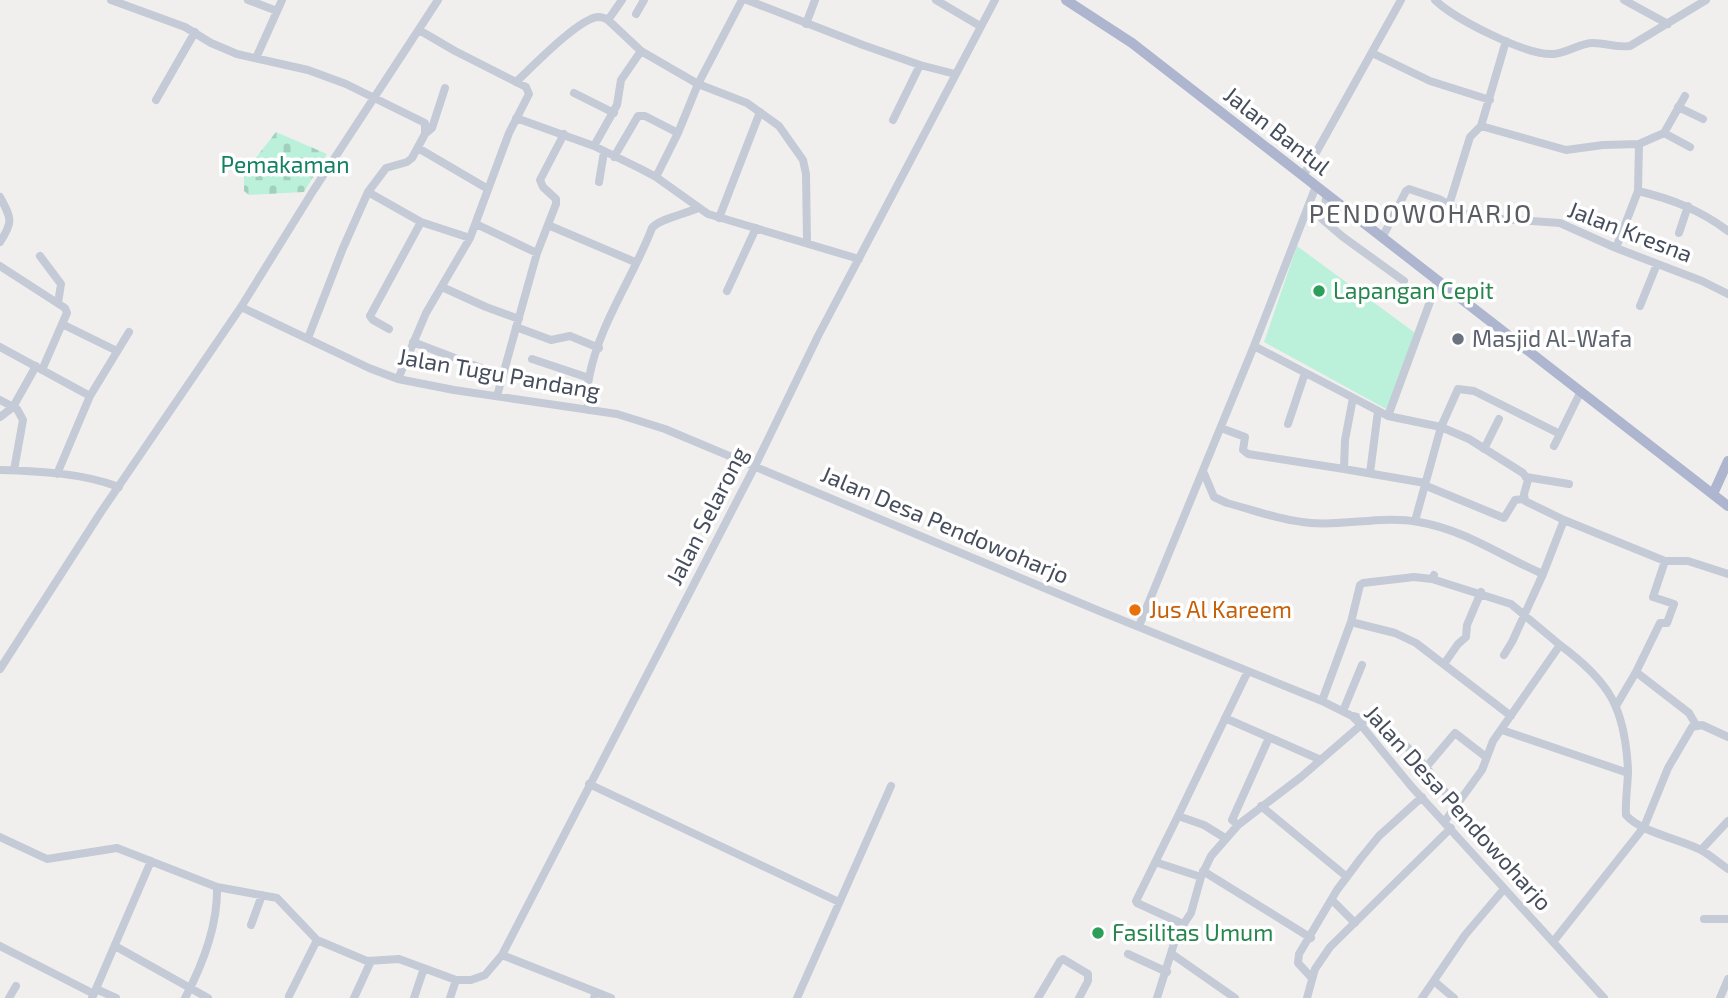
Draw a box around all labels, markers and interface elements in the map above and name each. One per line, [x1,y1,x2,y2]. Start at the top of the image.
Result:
street label: Jalan Bantul [1219,80,1337,181]
park label: Pemakaman [220,150,350,178]
street label: Jalan Kresna [1564,195,1697,268]
district label: PENDOWOHARJO [1309,197,1533,228]
place label: Lapangan Cepit [1333,276,1494,304]
marker: Lapangan Cepit [1311,283,1327,299]
place label: Masjid Al-Wafa [1472,324,1632,352]
marker: Masjid Al-Wafa [1450,331,1466,347]
street label: Jalan Tugu Pandang [396,341,603,405]
street label: Jalan Selarong [659,442,753,589]
street label: Jalan Desa Pendowoharjo [817,459,1074,589]
place label: Jus Al Kareem [1149,595,1292,623]
marker: Jus Al Kareem [1127,602,1143,618]
street label: Jalan Desa Pendowoharjo [1359,699,1558,916]
place label: Fasilitas Umum [1112,918,1273,946]
marker: Fasilitas Umum [1090,925,1106,941]

